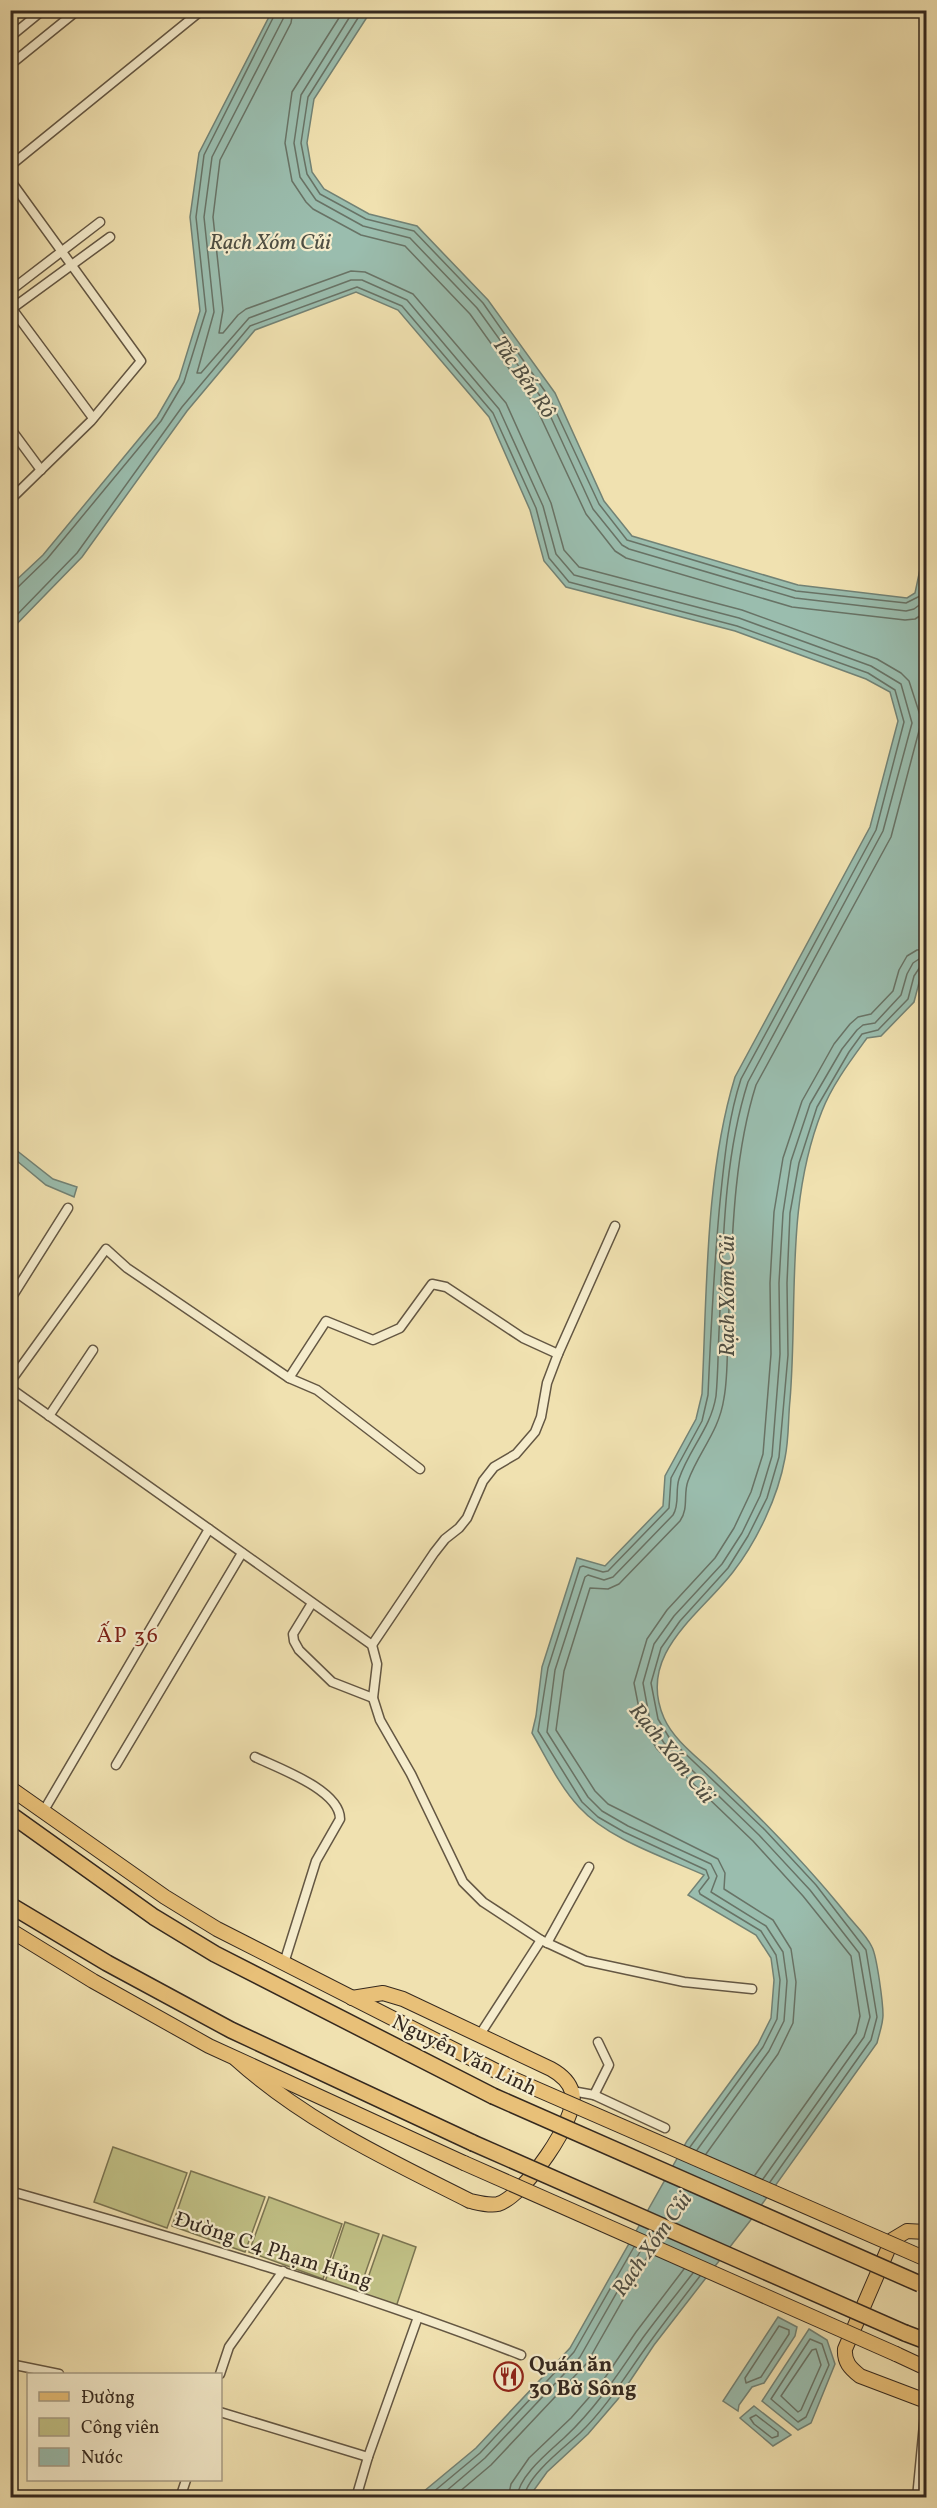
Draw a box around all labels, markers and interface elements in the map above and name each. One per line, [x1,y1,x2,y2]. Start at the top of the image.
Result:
water label: Rạch Xóm Củi [209,228,331,259]
water label: Tắc Bến Rô [483,331,563,425]
water label: Rạch Xóm Củi [713,1235,744,1357]
district label: ẤP 36 [97,1621,159,1652]
water label: Rạch Xóm Củi [621,1697,722,1811]
street label: Nguyễn Văn Linh [386,2008,542,2104]
water label: Rạch Xóm Củi [605,2186,701,2304]
street label: Đường C4 Phạm Hủng [170,2205,376,2297]
place label: Quán ăn 30 Bờ Sông [529,2351,636,2404]
restaurant icon: Quán ăn 30 Bờ Sông [492,2361,524,2393]
legend [27,2373,222,2481]
text: Đường [81,2386,135,2411]
text: Công viên [81,2416,160,2441]
text: Nước [81,2446,123,2471]

